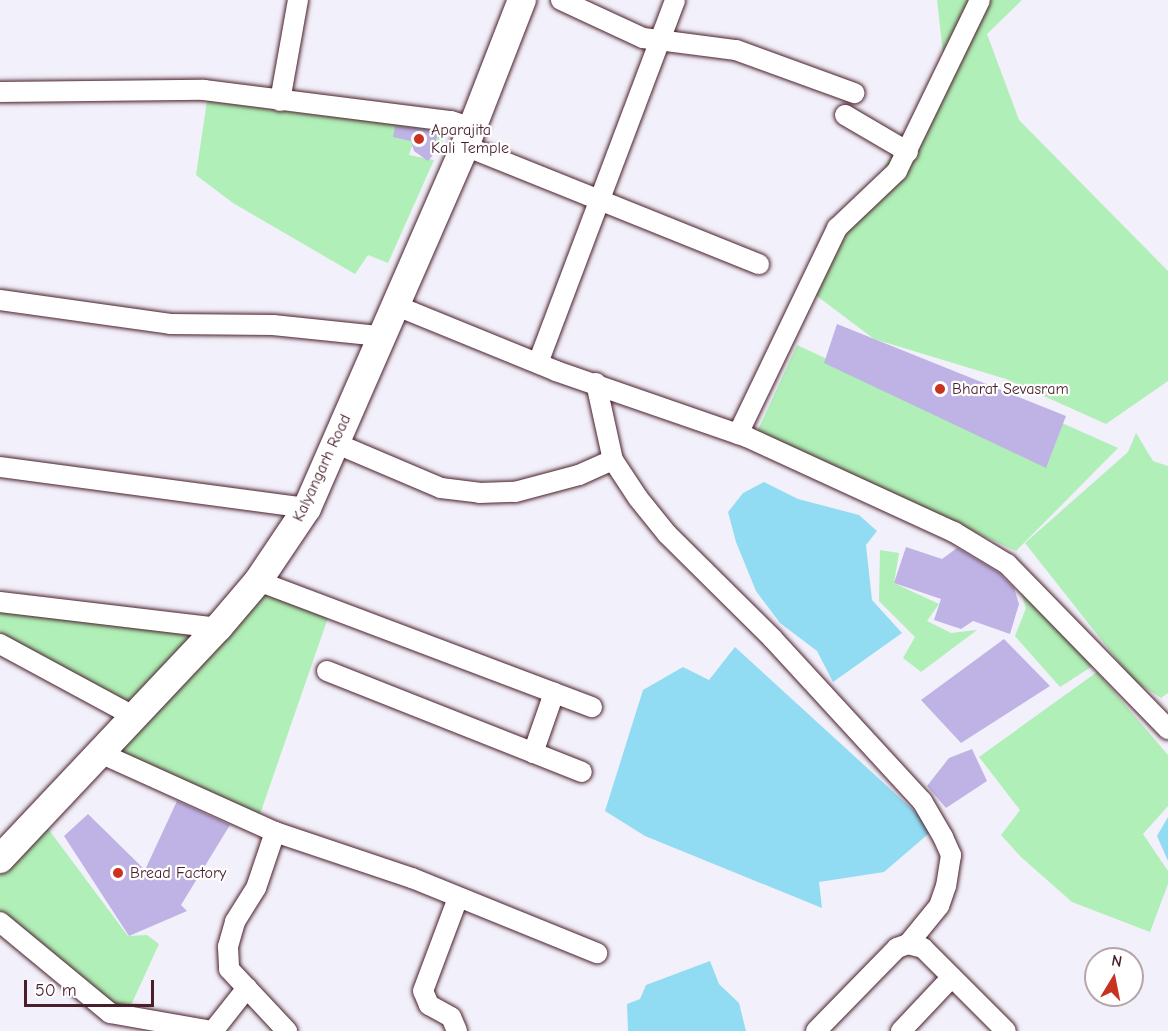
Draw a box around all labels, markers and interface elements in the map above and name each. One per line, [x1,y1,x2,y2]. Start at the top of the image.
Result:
place label: Aparajita Kali Temple [431,120,509,158]
marker: Aparajita Kali Temple [412,132,426,146]
place label: Bharat Sevasram [952,379,1069,399]
marker: Bharat Sevasram [933,382,947,396]
street label: Kalyangarh Road [289,411,355,525]
place label: Bread Factory [130,863,226,883]
marker: Bread Factory [111,866,125,880]
north arrow [1084,947,1144,1007]
text: N [1110,951,1123,971]
scale bar [27,968,158,1006]
text: 50 m [35,980,77,1001]

